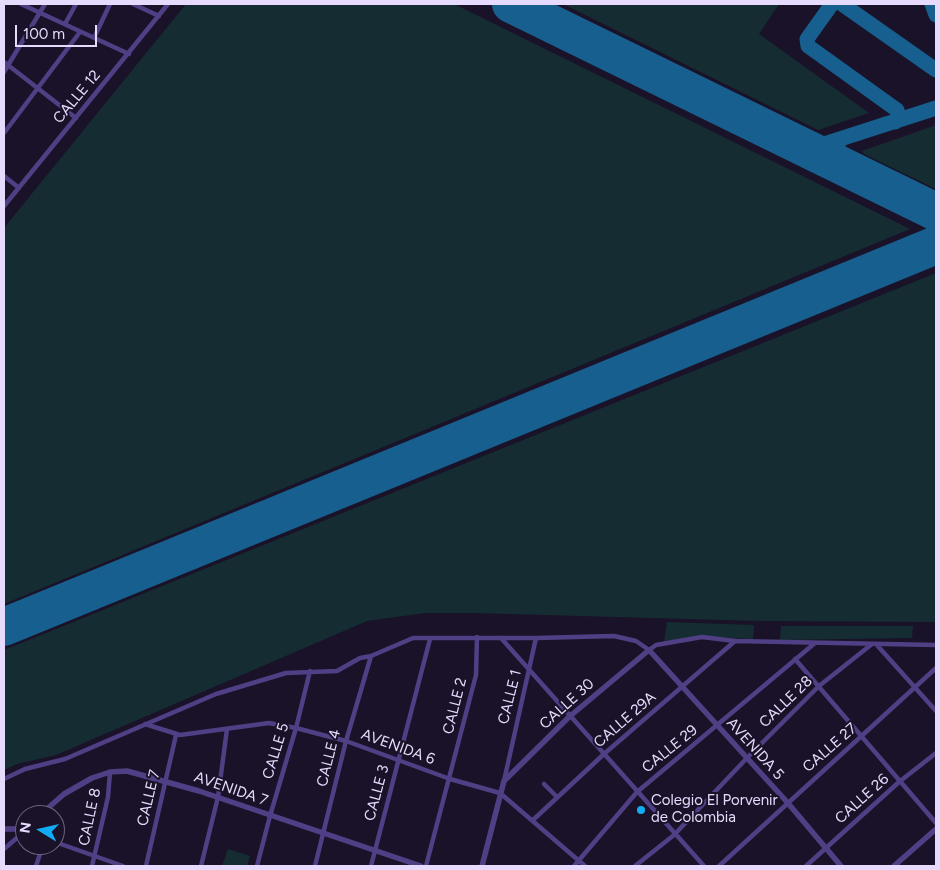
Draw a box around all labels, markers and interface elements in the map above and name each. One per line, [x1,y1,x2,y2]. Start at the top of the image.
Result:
scale bar [18,15,100,47]
text: 100 m [23,25,65,43]
street label: CALLE 12 [50,67,104,127]
street label: CALLE 1 [495,668,525,726]
street label: CALLE 28 [756,672,816,732]
street label: CALLE 30 [536,675,598,733]
street label: CALLE 2 [439,676,471,736]
street label: CALLE 29A [590,688,660,752]
street label: AVENIDA 5 [722,714,788,784]
street label: CALLE 27 [799,720,861,776]
street label: CALLE 5 [259,721,293,781]
street label: CALLE 29 [639,721,701,777]
street label: AVENIDA 6 [359,725,437,769]
street label: CALLE 4 [313,727,345,789]
street label: CALLE 3 [361,763,393,823]
street label: CALLE 7 [134,768,164,828]
street label: AVENIDA 7 [192,768,270,810]
street label: CALLE 26 [831,770,893,828]
street label: CALLE 8 [75,787,105,847]
place label: Colegio El Porvenir de Colombia [651,792,778,827]
marker: Colegio El Porvenir de Colombia [635,804,647,816]
north arrow [15,805,65,855]
text: N [16,821,35,834]

